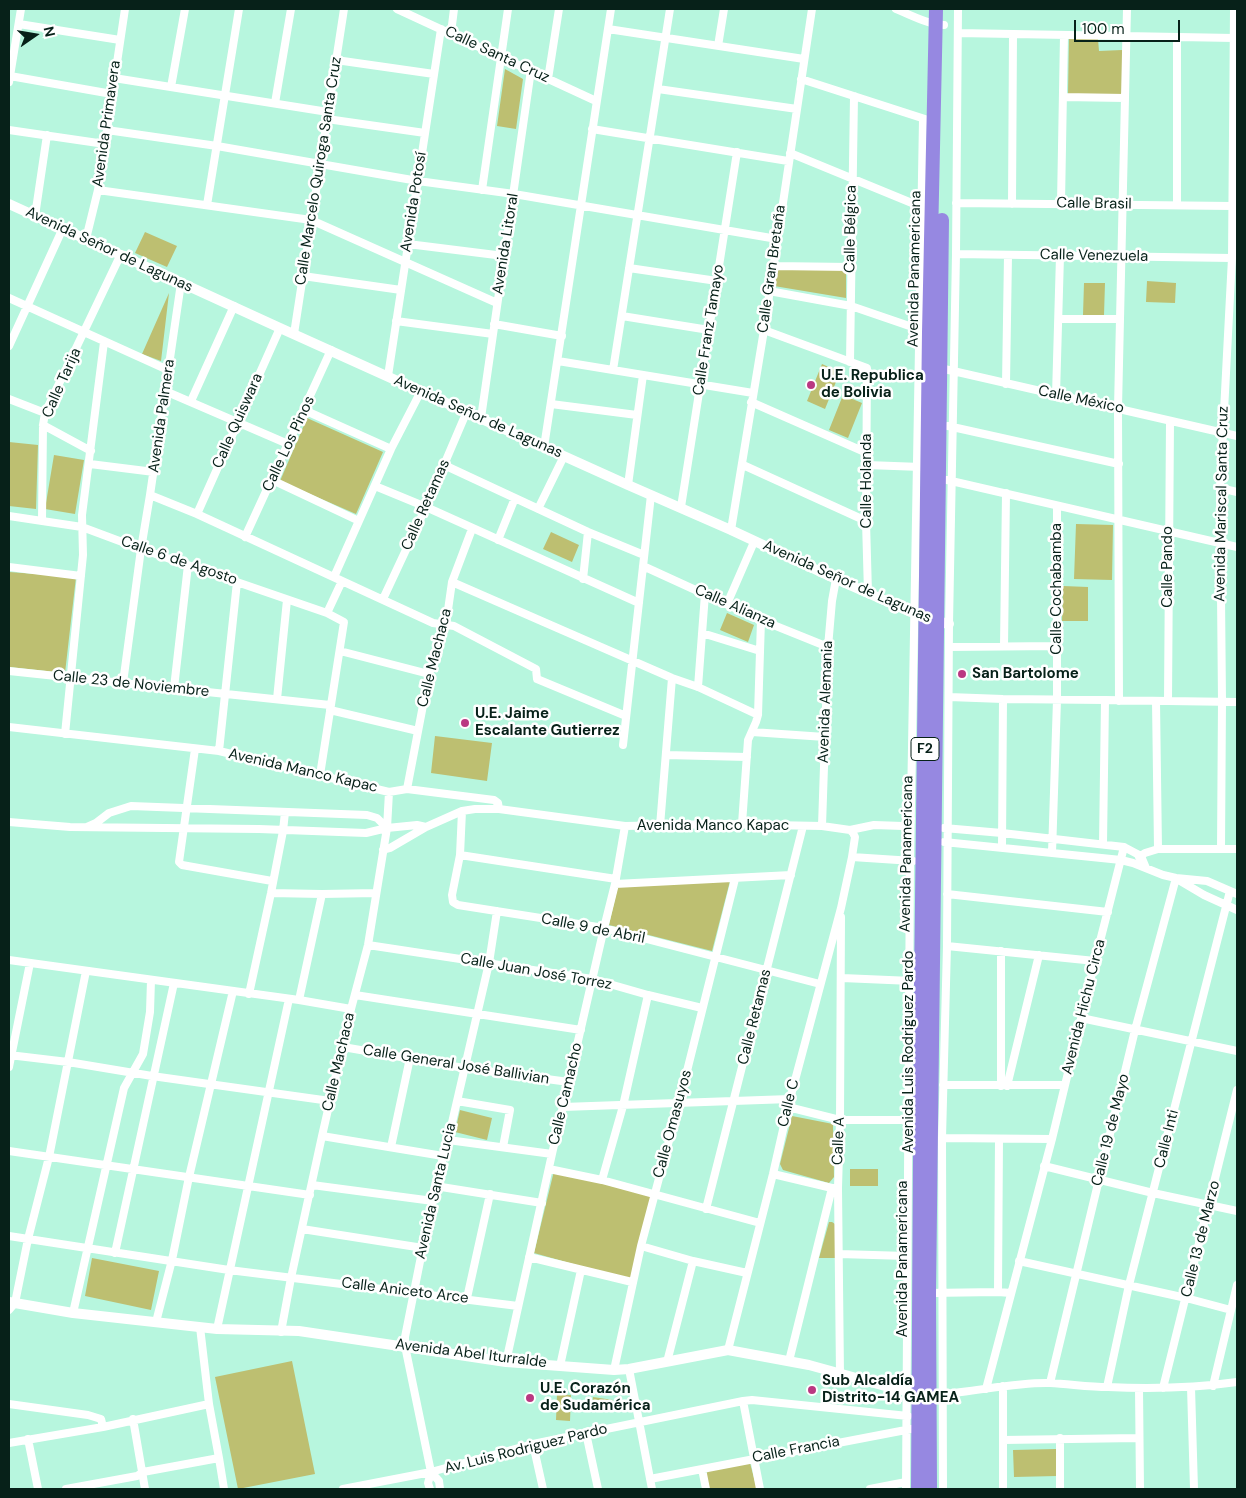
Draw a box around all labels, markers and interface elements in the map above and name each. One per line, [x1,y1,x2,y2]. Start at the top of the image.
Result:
north arrow [10,10,60,60]
scale bar [1076,10,1182,42]
text: 100 m [1082,19,1125,39]
street label: Calle Santa Cruz [442,23,552,87]
text: N [40,25,60,39]
street label: Calle Marcelo Quiroga Santa Cruz [292,56,346,286]
street label: Avenida Primavera [89,59,125,189]
street label: Avenida Potosí [397,151,431,253]
street label: Calle Bélgica [841,185,861,273]
street label: Avenida Panamericana [905,190,925,348]
street label: Avenida Litoral [489,192,523,296]
street label: Calle Brasil [1056,194,1132,214]
street label: Avenida Señor de Lagunas [22,203,196,297]
street label: Calle Gran Bretaña [754,204,790,334]
street label: Calle Venezuela [1040,246,1148,266]
street label: Calle Franz Tamayo [690,263,728,397]
street label: Calle Tarija [39,345,85,421]
street label: Avenida Palmera [145,358,179,474]
place label: U.E. Republica de Bolivia [821,367,924,402]
street label: Calle Quiswara [209,371,267,471]
street label: Avenida Señor de Lagunas [391,372,565,462]
marker: U.E. Republica de Bolivia [805,379,817,391]
street label: Calle México [1036,382,1126,418]
street label: Calle Los Pinos [259,393,319,495]
street label: Avenida Mariscal Santa Cruz [1211,406,1233,602]
street label: Calle Holanda [858,434,876,528]
street label: Calle Retamas [398,457,454,553]
street label: Calle Cochabamba [1048,523,1066,655]
street label: Calle Pando [1159,526,1177,608]
street label: Calle 6 de Agosto [118,533,240,589]
street label: Avenida Señor de Lagunas [760,537,934,627]
street label: Calle Alianza [692,581,778,633]
street label: Calle Machaca [414,607,456,709]
street label: Avenida Alemania [815,640,837,764]
place label: San Bartolome [972,665,1079,683]
street label: Calle 23 de Noviembre [52,667,210,701]
marker: San Bartolome [956,668,968,680]
place label: U.E. Jaime Escalante Gutierrez [475,705,620,740]
marker: U.E. Jaime Escalante Gutierrez [459,717,471,729]
road number: F2 [911,738,939,761]
street label: Avenida Manco Kapac [227,745,379,797]
street label: Avenida Panamericana [897,775,917,933]
street label: Avenida Manco Kapac [637,817,789,835]
street label: Calle 9 de Abril [540,910,646,948]
street label: Avenida Hichu Circa [1058,937,1110,1077]
street label: Calle Juan José Torrez [459,950,613,994]
street label: Avenida Luis Rodriguez Pardo [900,951,918,1153]
street label: Calle Retamas [734,967,776,1067]
street label: Calle Machaca [319,1011,359,1113]
street label: Calle General José Ballivian [362,1041,550,1089]
street label: Calle Camacho [545,1041,587,1147]
street label: Calle Omasuyos [650,1068,696,1180]
street label: Calle 19 de Mayo [1088,1072,1134,1188]
street label: Calle C [774,1077,804,1129]
street label: Calle Inti [1151,1108,1183,1170]
street label: Calle A [829,1117,849,1165]
street label: Avenida Santa Lucia [412,1121,460,1261]
street label: Calle 13 de Marzo [1178,1179,1224,1299]
street label: Avenida Panamericana [894,1181,912,1337]
street label: Calle Aniceto Arce [340,1274,470,1308]
street label: Avenida Abel Iturralde [394,1336,548,1372]
place label: Sub Alcaldía Distrito-14 GAMEA [822,1372,959,1407]
place label: U.E. Corazón de Sudamérica [540,1380,651,1415]
marker: Sub Alcaldía Distrito-14 GAMEA [806,1384,818,1396]
marker: U.E. Corazón de Sudamérica [524,1392,536,1404]
street label: Av. Luis Rodriguez Pardo [443,1420,609,1478]
street label: Calle Francia [751,1433,841,1467]

